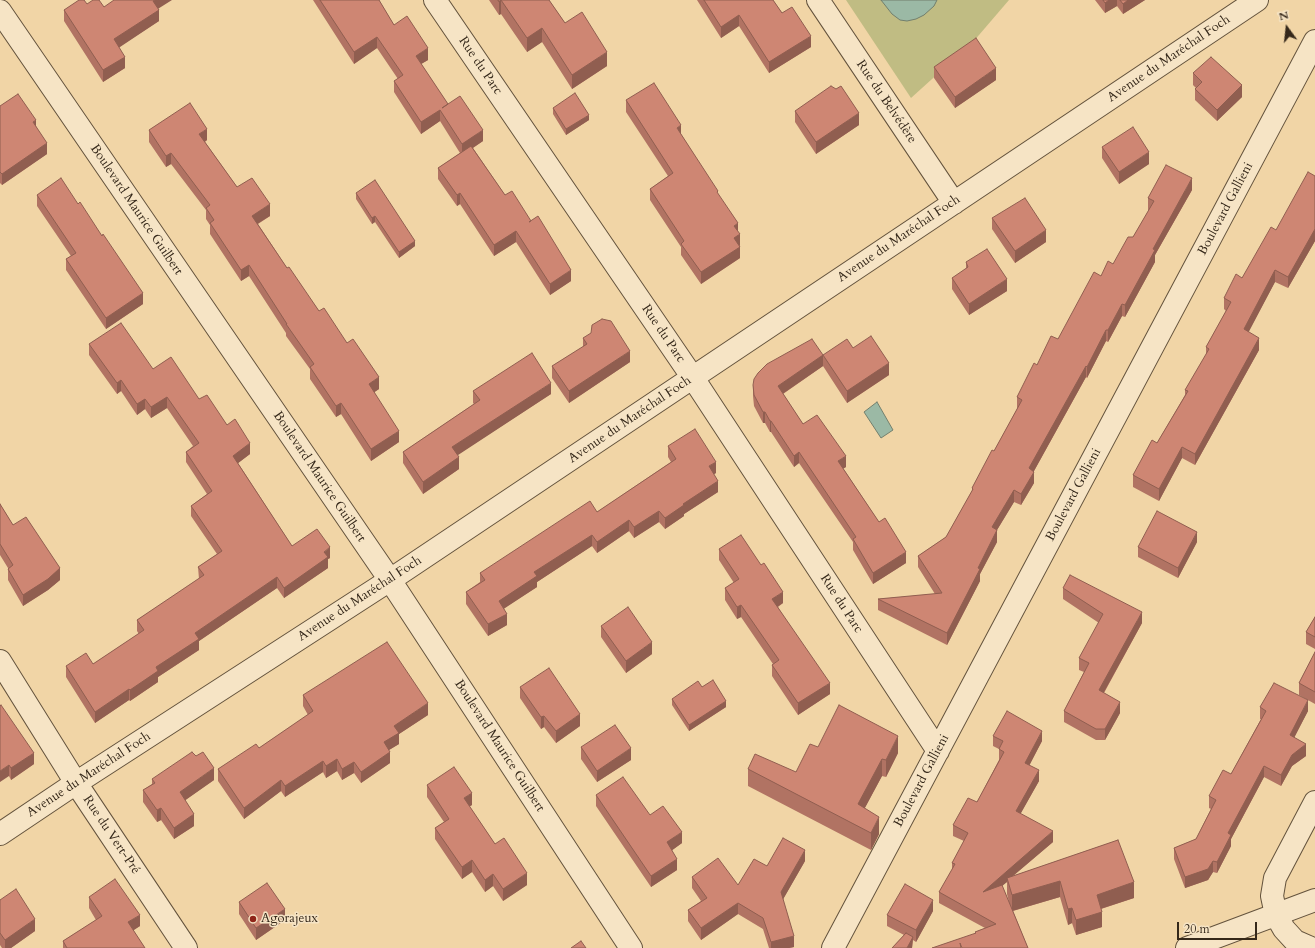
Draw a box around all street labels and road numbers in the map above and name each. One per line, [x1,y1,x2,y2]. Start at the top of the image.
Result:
street label: Avenue du Maréchal Foch [1105,12,1233,106]
street label: Rue du Parc [455,34,505,98]
street label: Rue du Belvédère [852,57,920,147]
street label: Boulevard Maurice Guilbert [86,142,186,278]
street label: Boulevard Gallieni [1195,160,1257,258]
street label: Avenue du Maréchal Foch [835,192,963,286]
street label: Rue du Parc [638,302,688,366]
street label: Avenue du Maréchal Foch [566,373,694,467]
street label: Boulevard Maurice Guilbert [269,409,369,545]
street label: Boulevard Gallieni [1043,446,1105,544]
street label: Avenue du Maréchal Foch [295,553,425,645]
street label: Rue du Parc [816,572,866,636]
street label: Boulevard Maurice Guilbert [450,677,548,815]
street label: Avenue du Maréchal Foch [24,729,154,821]
street label: Boulevard Gallieni [891,732,953,830]
street label: Rue du Vert-Pré [79,793,143,877]

